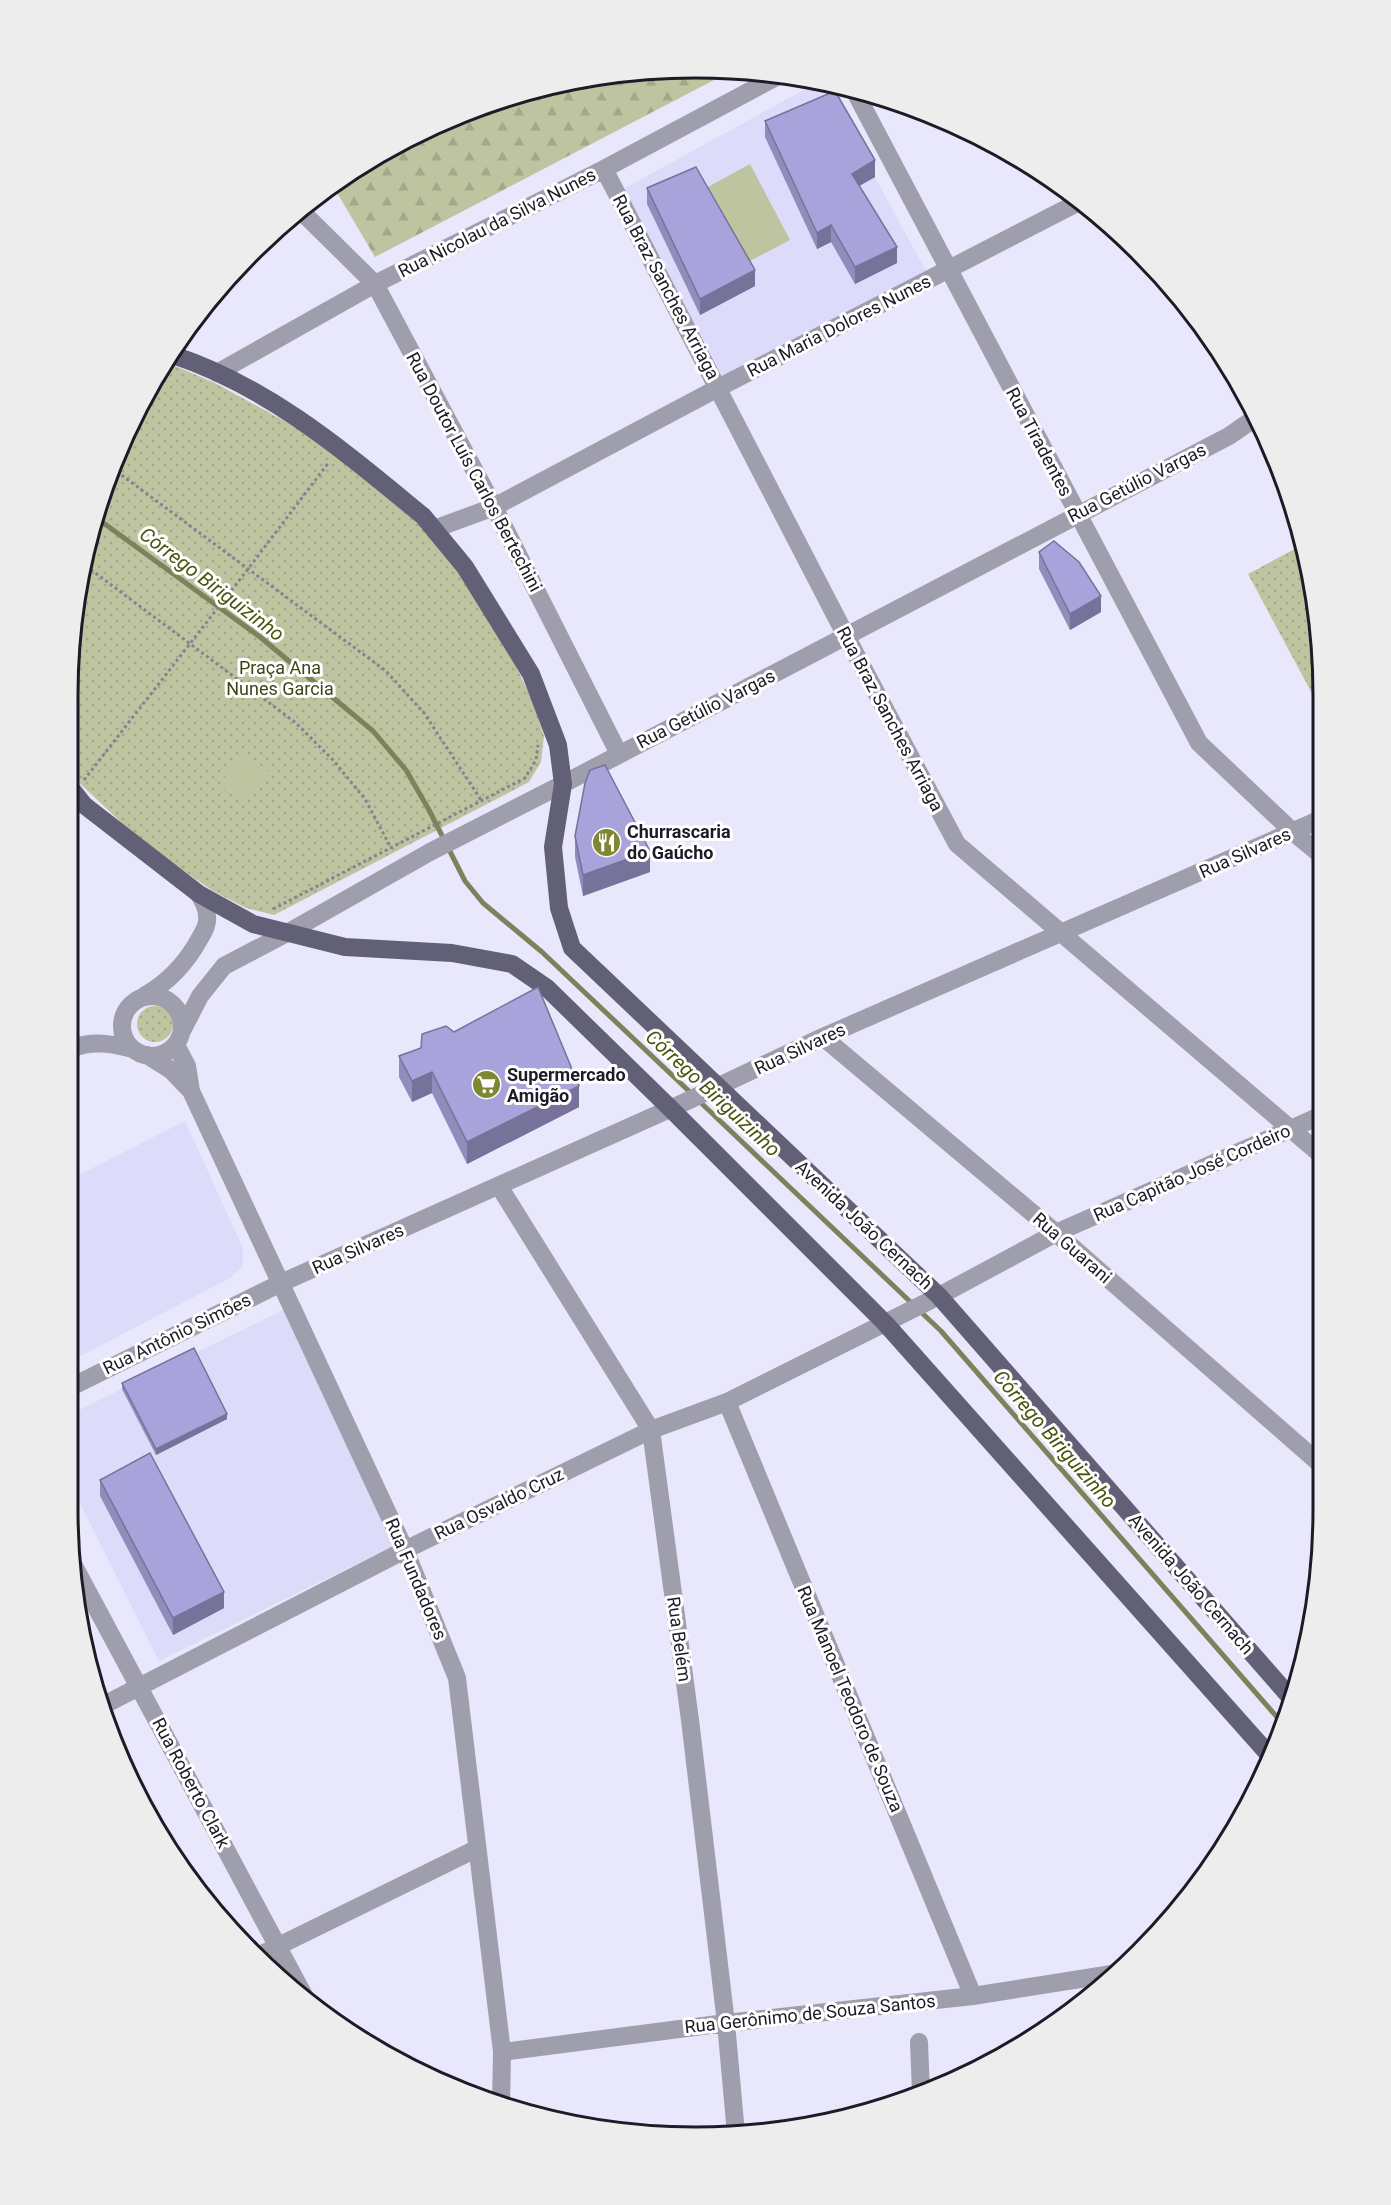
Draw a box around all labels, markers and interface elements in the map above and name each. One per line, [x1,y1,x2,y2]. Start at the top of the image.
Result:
street label: Rua Nicolau da Silva Nunes [394,163,599,282]
street label: Rua Braz Sanches Arriaga [609,191,724,383]
street label: Rua Maria Dolores Nunes [744,270,934,381]
street label: Rua Doutor Luís Carlos Bertechini [402,349,547,595]
street label: Rua Tiradentes [1002,384,1077,500]
street label: Rua Getúlio Vargas [1064,439,1209,526]
water label: Córrego Biriguizinho [135,522,289,646]
street label: Rua Braz Sanches Arriaga [833,623,948,815]
park label: Praça Ana Nunes Garcia [226,657,334,699]
street label: Rua Getúlio Vargas [633,665,778,752]
place label: Churrascaria do Gaúcho [627,821,731,863]
street label: Rua Silvares [1196,823,1294,882]
restaurant icon: Churrascaria do Gaúcho [590,826,622,858]
street label: Rua Silvares [751,1018,849,1079]
water label: Córrego Biriguizinho [641,1025,785,1161]
place label: Supermercado Amigão [507,1064,626,1106]
supermarket icon: Supermercado Amigão [470,1069,502,1101]
street label: Rua Capitão José Cordeiro [1090,1120,1294,1226]
street label: Avenida João Cernach [792,1156,937,1293]
street label: Rua Guarani [1029,1208,1116,1287]
street label: Rua Silvares [309,1219,407,1278]
street label: Rua Antônio Simões [99,1289,254,1378]
water label: Córrego Biriguizinho [989,1365,1121,1513]
street label: Rua Osvaldo Cruz [431,1463,567,1544]
street label: Avenida João Cernach [1125,1509,1258,1658]
street label: Rua Fundadores [381,1515,452,1643]
street label: Rua Manoel Teodoro de Souza [793,1583,908,1815]
street label: Rua Belém [663,1595,696,1683]
street label: Rua Roberto Clark [148,1714,235,1852]
street label: Rua Gerônimo de Souza Santos [684,1990,936,2037]

